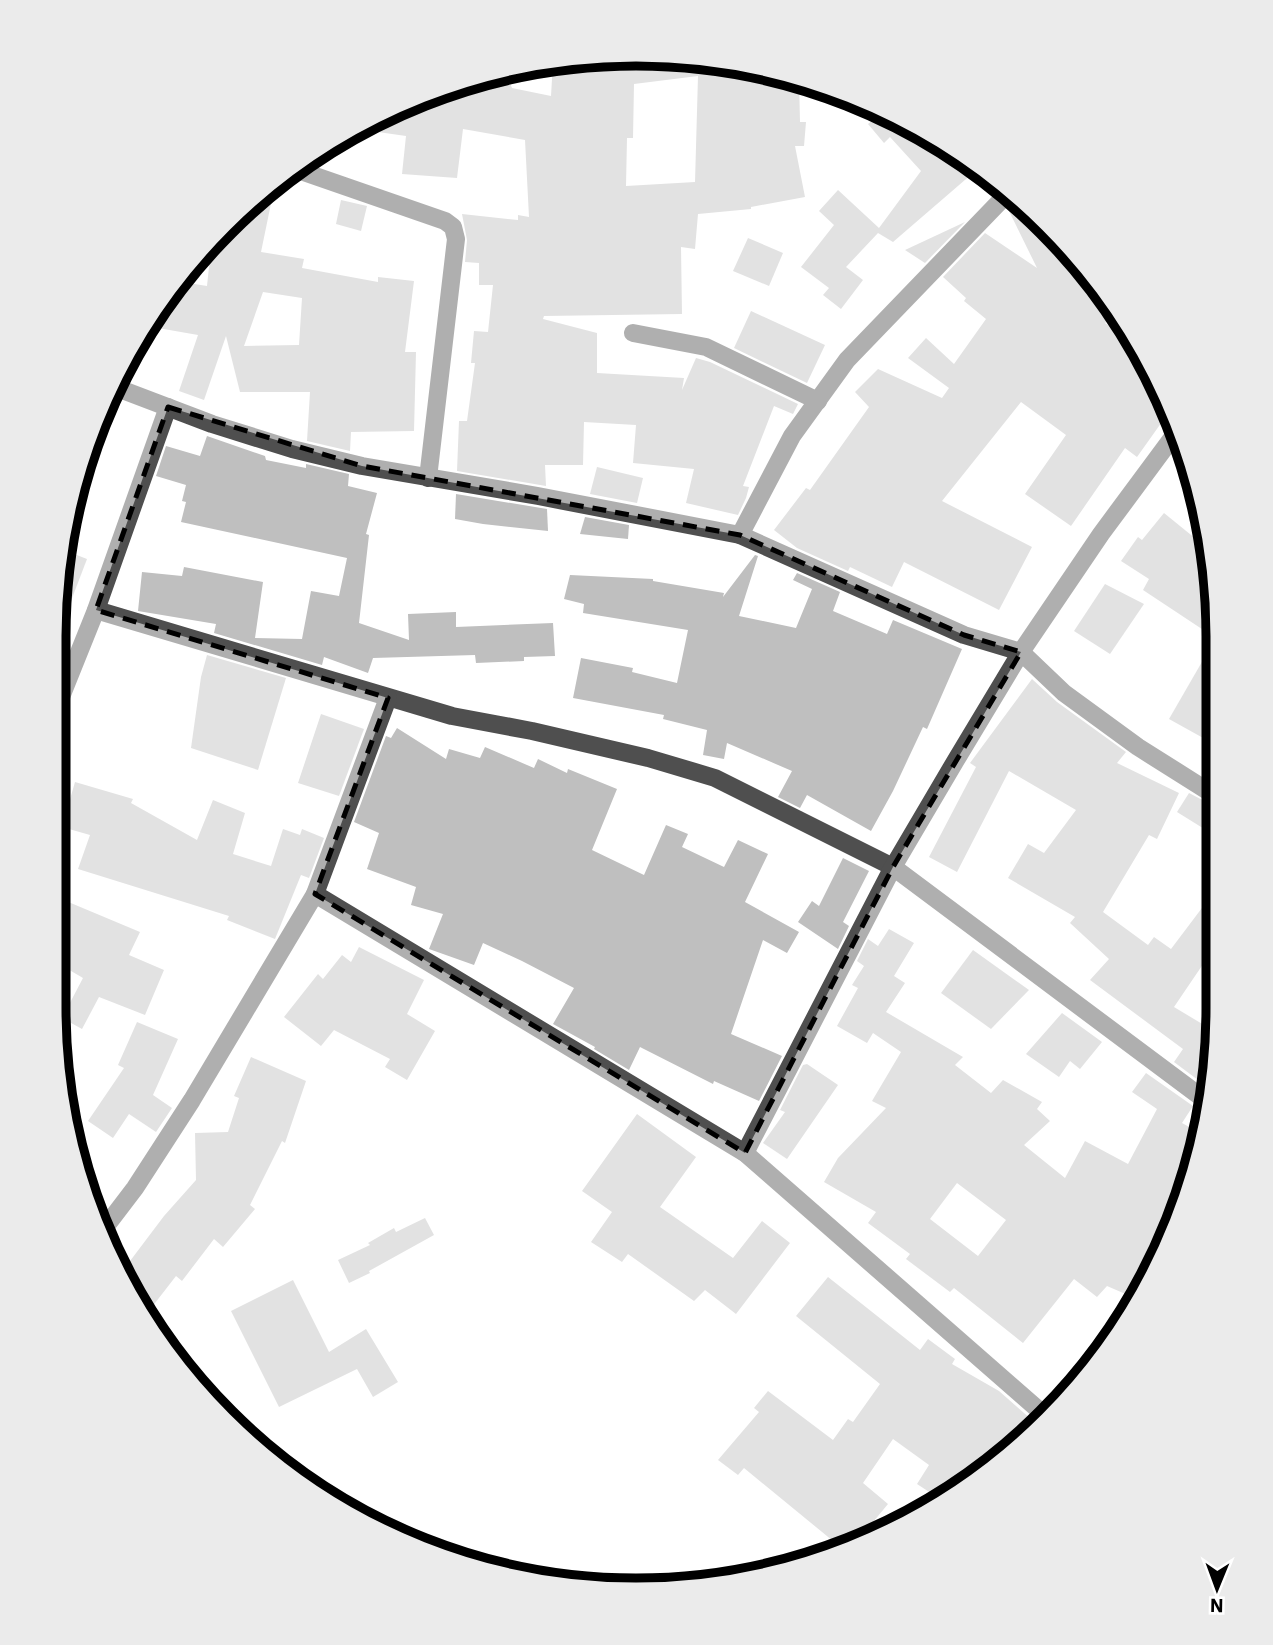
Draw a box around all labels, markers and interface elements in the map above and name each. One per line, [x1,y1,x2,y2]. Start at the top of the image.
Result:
north arrow [1182,1554,1252,1624]
text: N [1210,1594,1224,1618]

